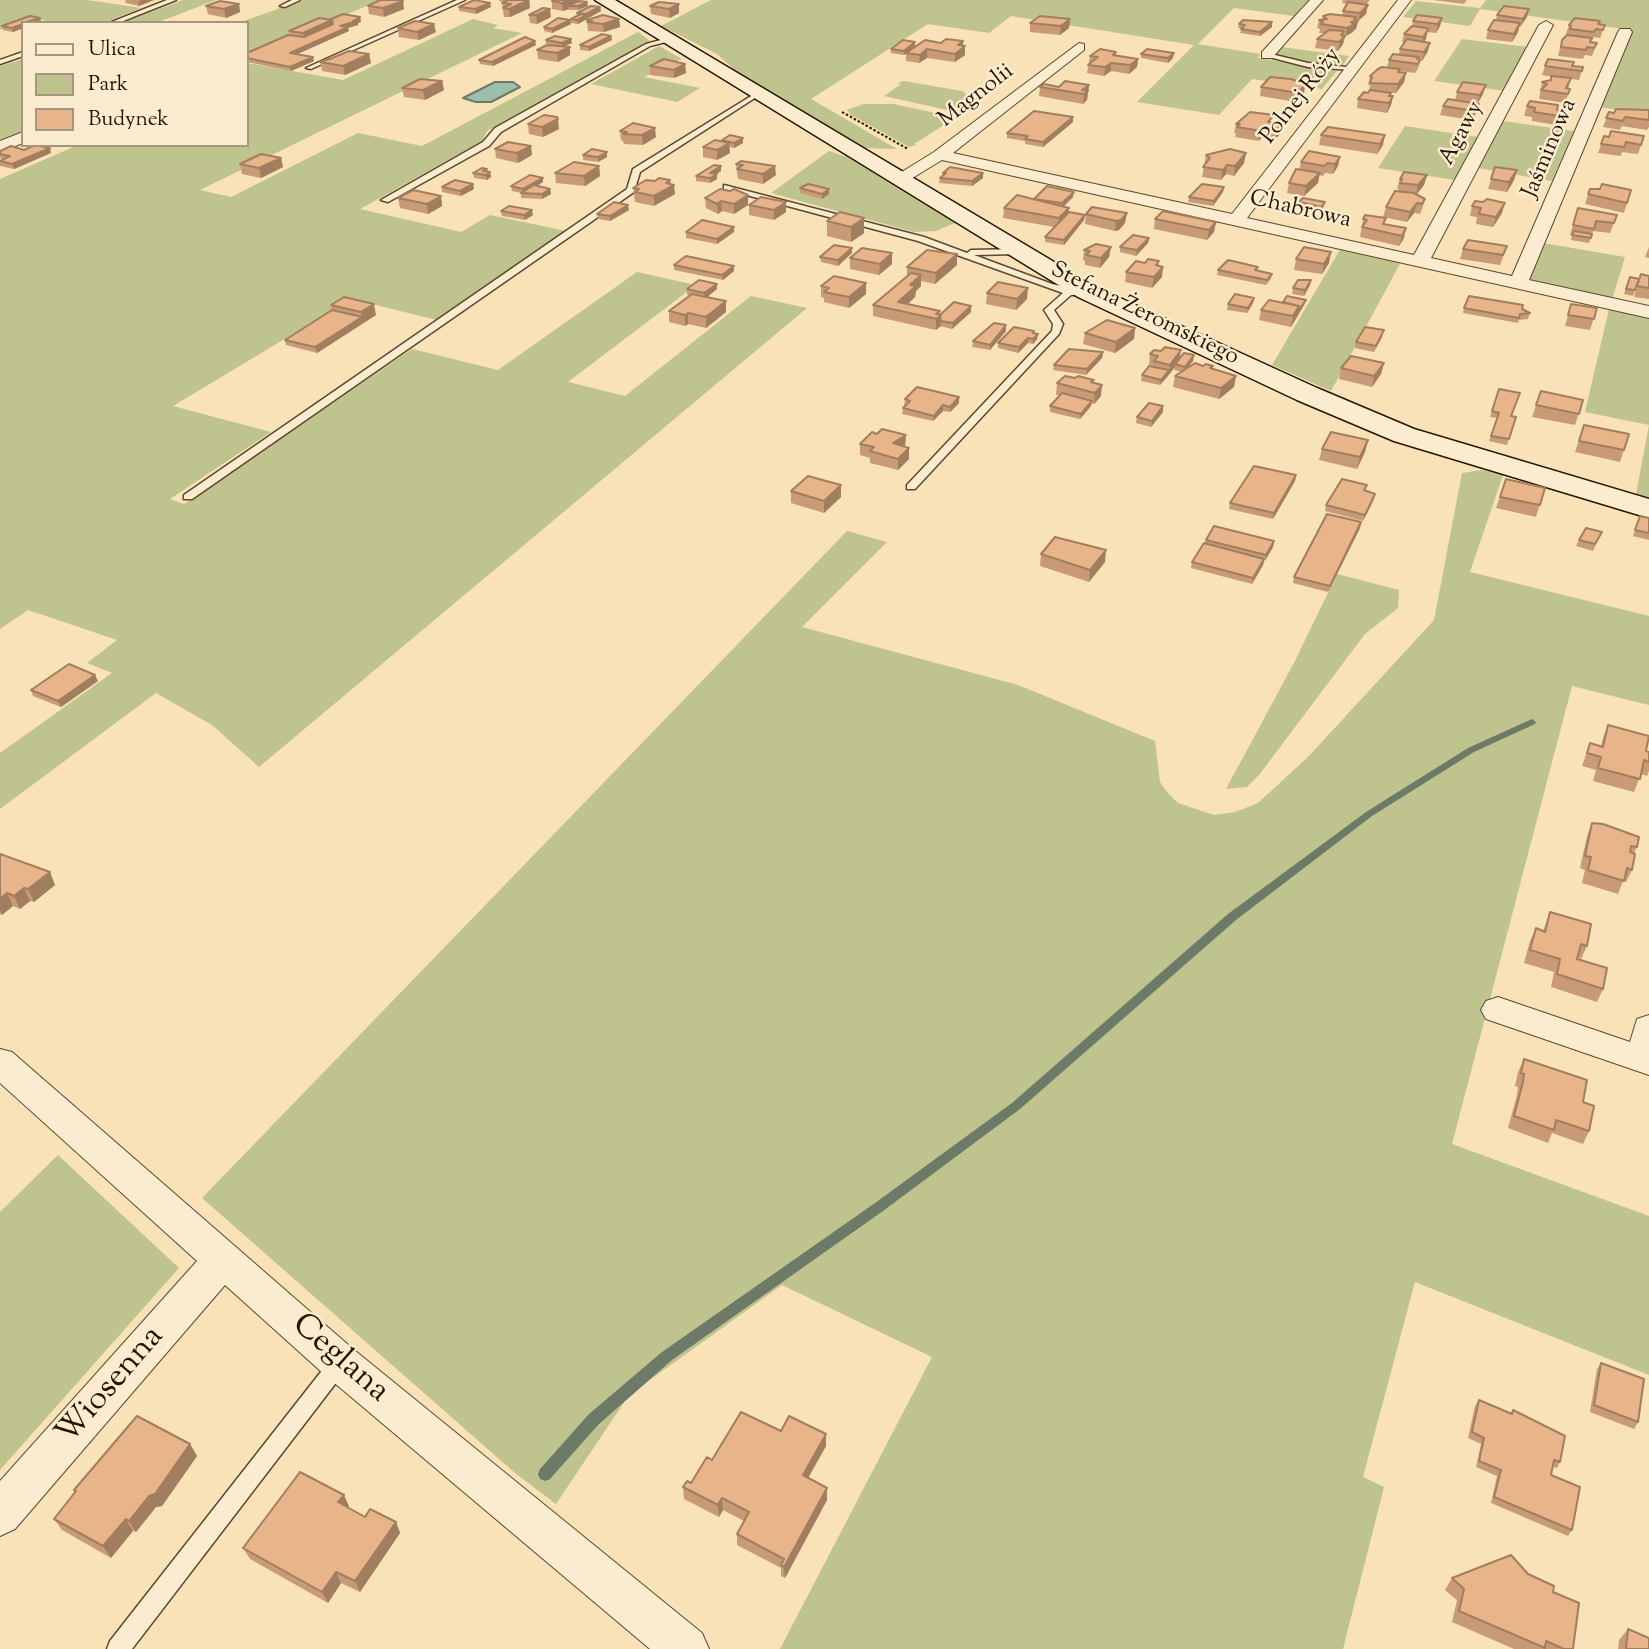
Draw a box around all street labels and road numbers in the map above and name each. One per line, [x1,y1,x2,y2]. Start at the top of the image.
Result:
street label: Polnej Róży [1256,43,1348,151]
street label: Magnolii [934,59,1020,135]
street label: Jaśminowa [1518,95,1584,203]
street label: Agawy [1435,97,1491,171]
street label: Chabrowa [1247,186,1353,236]
street label: Stefana Żeromskiego [1045,257,1243,373]
street label: Ceglana [282,1307,396,1413]
street label: Wiosenna [50,1319,174,1455]

